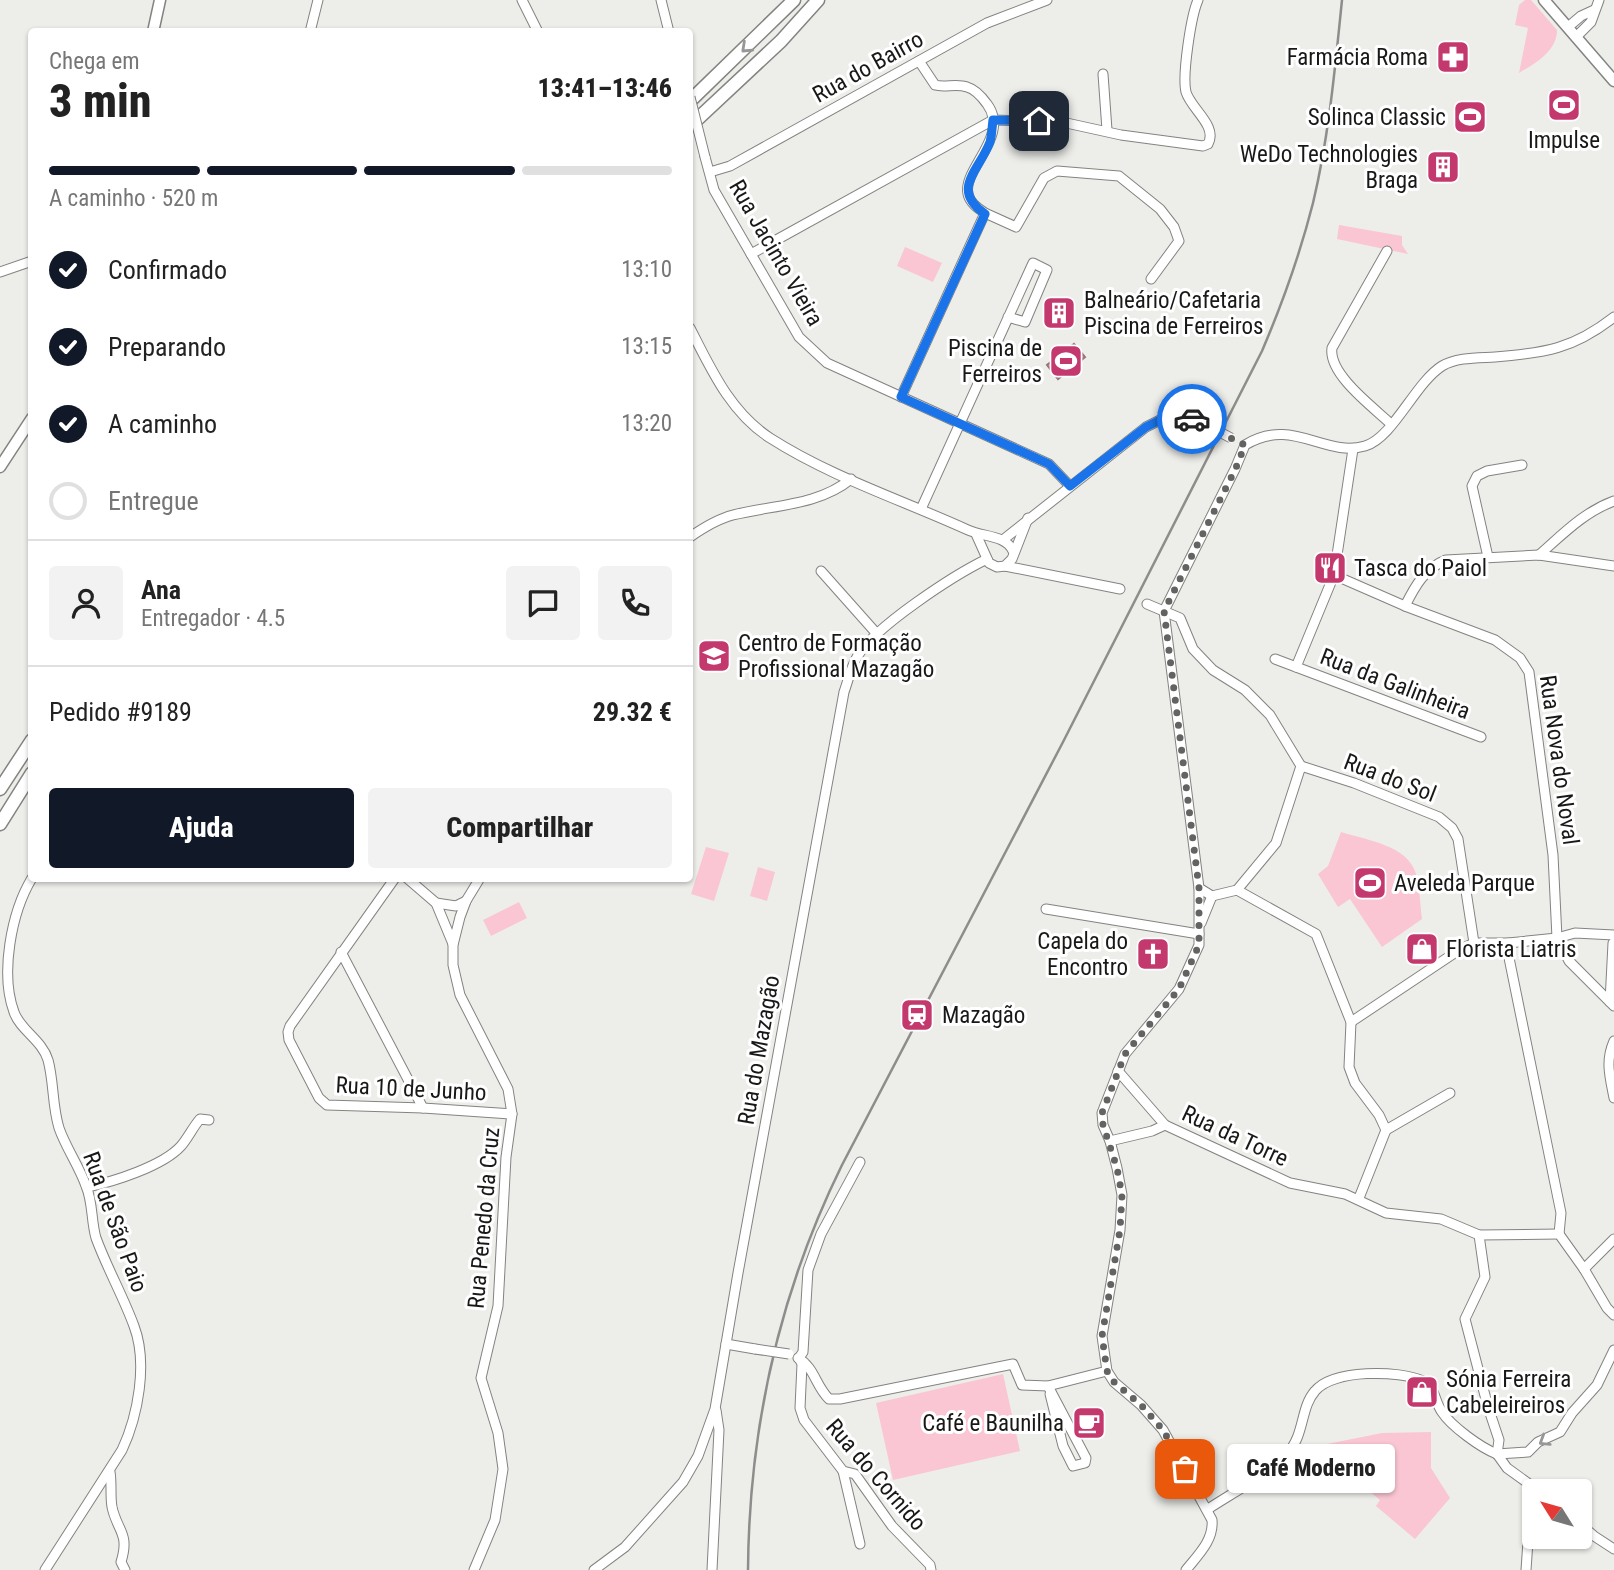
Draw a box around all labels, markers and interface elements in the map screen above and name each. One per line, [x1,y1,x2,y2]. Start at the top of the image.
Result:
street label: Rua do Bairro [808,26,928,108]
pharmacy icon: Farmácia Roma [1434,38,1472,76]
one-way arrow [741,40,754,53]
place label: Farmácia Roma [1287,44,1428,71]
text: Chega em [49,48,140,75]
text: 13:41–13:46 [538,73,672,103]
text: 3 min [49,74,152,128]
sports icon: Impulse [1545,86,1583,124]
pin [1009,91,1069,151]
sports icon: Solinca Classic [1451,98,1489,136]
icon: home [1020,102,1058,140]
place label: Solinca Classic [1308,104,1446,131]
place label: Impulse [1528,127,1600,154]
place label: WeDo Technologies Braga [1240,141,1418,194]
building icon: WeDo Technologies Braga [1424,148,1462,186]
street label: Rua Jacinto Vieira [723,175,829,331]
text: A caminho · 520 m [49,185,218,212]
icon: check [49,251,87,289]
text: Confirmado [108,255,227,285]
text: 13:10 [621,256,672,283]
place label: Balneário/Cafetaria Piscina de Ferreiros [1084,287,1264,340]
building icon: Balneário/Cafetaria Piscina de Ferreiros [1040,294,1078,332]
icon: check [49,328,87,366]
text: Preparando [108,332,226,362]
text: 13:15 [621,333,672,360]
place label: Piscina de Ferreiros [948,335,1042,388]
sports icon: Piscina de Ferreiros [1047,342,1085,380]
courier [1157,384,1227,454]
icon: car [1173,400,1211,438]
icon: check [49,405,87,443]
text: A caminho [108,409,217,439]
text: 13:20 [621,410,672,437]
text: Entregue [108,486,199,516]
restaurant icon: Tasca do Paiol [1311,549,1349,587]
place label: Tasca do Paiol [1354,555,1487,582]
button: person [49,566,123,640]
button: chat [506,566,580,640]
button: phone [598,566,672,640]
text: Ana [141,575,181,605]
text: Entregador · 4.5 [141,605,285,632]
place label: Centro de Formação Profissional Mazagão [738,630,934,683]
school or university icon: Centro de Formação Profissional Mazagão [695,637,733,675]
street label: Rua da Galinheira [1316,643,1474,725]
street label: Rua Nova do Noval [1534,673,1584,847]
text: Pedido #9189 [49,697,192,727]
text: 29.32 € [593,697,672,727]
street label: Rua do Sol [1340,748,1440,808]
button: Ajuda [49,788,354,868]
button: Compartilhar [368,788,672,868]
sports icon: Aveleda Parque [1351,864,1389,902]
place label: Aveleda Parque [1394,870,1535,897]
place label: Capela do Encontro [1037,928,1128,981]
shop icon: Florista Liatris [1403,930,1441,968]
church icon: Capela do Encontro [1134,935,1172,973]
place label: Florista Liatris [1446,936,1577,963]
street label: Rua do Mazagão [733,973,785,1127]
station icon: Mazagão [898,996,936,1034]
place label: Mazagão [942,1002,1025,1029]
street label: Rua 10 de Junho [335,1072,487,1106]
street label: Rua da Torre [1178,1100,1292,1172]
street label: Rua Penedo da Cruz [463,1126,505,1310]
street label: Rua de São Paio [77,1148,153,1296]
place label: Sónia Ferreira Cabeleireiros [1446,1366,1571,1419]
shop icon: Sónia Ferreira Cabeleireiros [1403,1373,1441,1411]
cafe icon: Café e Baunilha [1070,1404,1108,1442]
place label: Café e Baunilha [922,1410,1064,1437]
street label: Rua do Cornido [820,1414,932,1536]
one-way arrow [1539,1433,1552,1446]
pin [1155,1439,1215,1499]
callout: Café Moderno [1227,1444,1395,1494]
icon: bag [1166,1450,1204,1488]
text: Café Moderno [1246,1455,1376,1482]
north arrow [1522,1479,1592,1549]
map controls [1522,1479,1592,1549]

